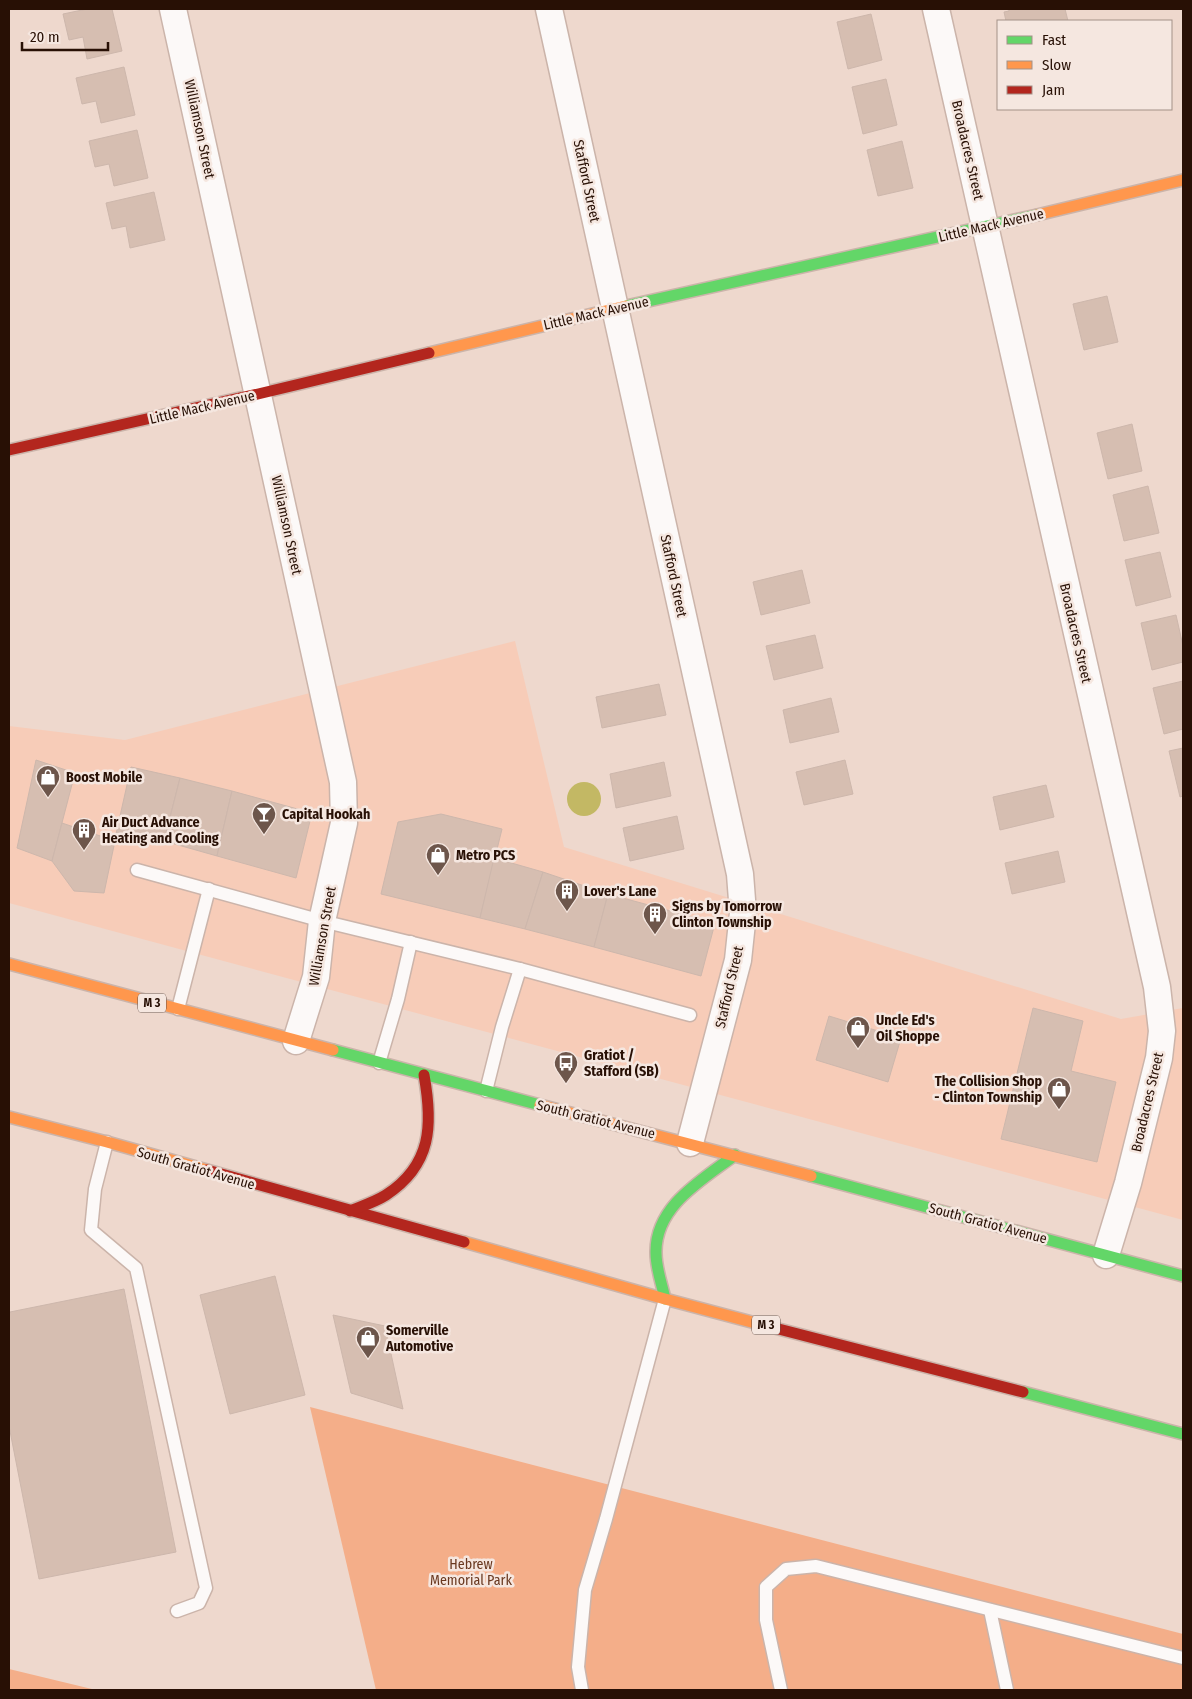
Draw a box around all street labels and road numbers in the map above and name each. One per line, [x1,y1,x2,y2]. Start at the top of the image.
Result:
street label: Williamson Street [181,78,218,181]
street label: Broadacres Street [948,99,987,202]
street label: Stafford Street [569,138,604,224]
street label: Little Mack Avenue [937,205,1045,246]
street label: Little Mack Avenue [542,293,650,334]
street label: Little Mack Avenue [148,387,256,428]
street label: Williamson Street [268,474,305,577]
street label: Stafford Street [656,533,691,619]
street label: Broadacres Street [1056,582,1095,685]
street label: Williamson Street [305,884,340,987]
street label: Stafford Street [712,944,747,1030]
road number: M 3 [138,994,166,1012]
street label: Broadacres Street [1128,1050,1167,1154]
street label: South Gratiot Avenue [535,1097,657,1142]
street label: South Gratiot Avenue [135,1144,257,1193]
street label: South Gratiot Avenue [927,1200,1049,1247]
road number: M 3 [752,1316,780,1334]

